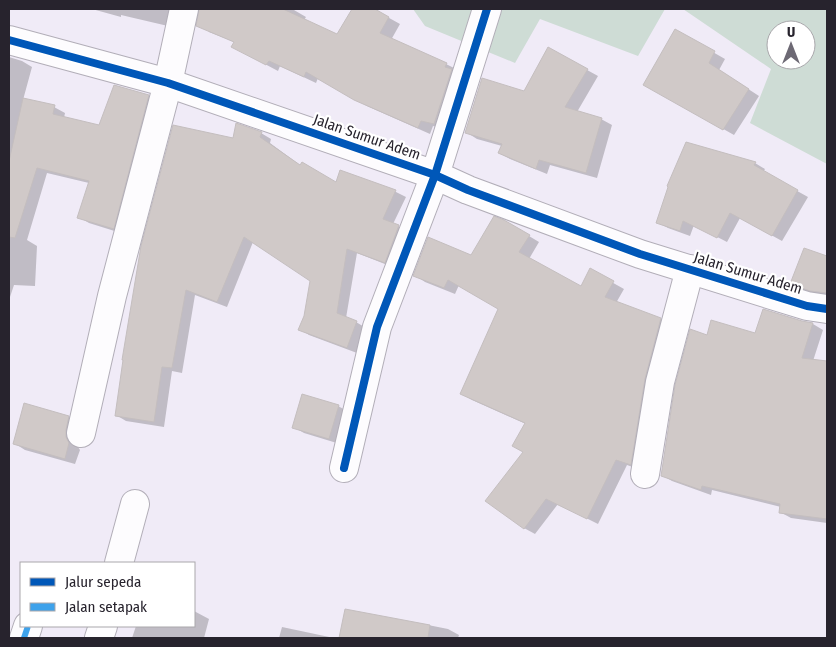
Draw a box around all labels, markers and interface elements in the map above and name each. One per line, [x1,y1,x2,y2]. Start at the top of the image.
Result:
north arrow [766,20,816,70]
text: U [787,24,795,41]
street label: Jalan Sumur Adem [311,110,423,164]
street label: Jalan Sumur Adem [692,248,804,298]
legend [20,562,195,627]
text: Jalur sepeda [65,573,141,591]
text: Jalan setapak [65,598,147,616]

